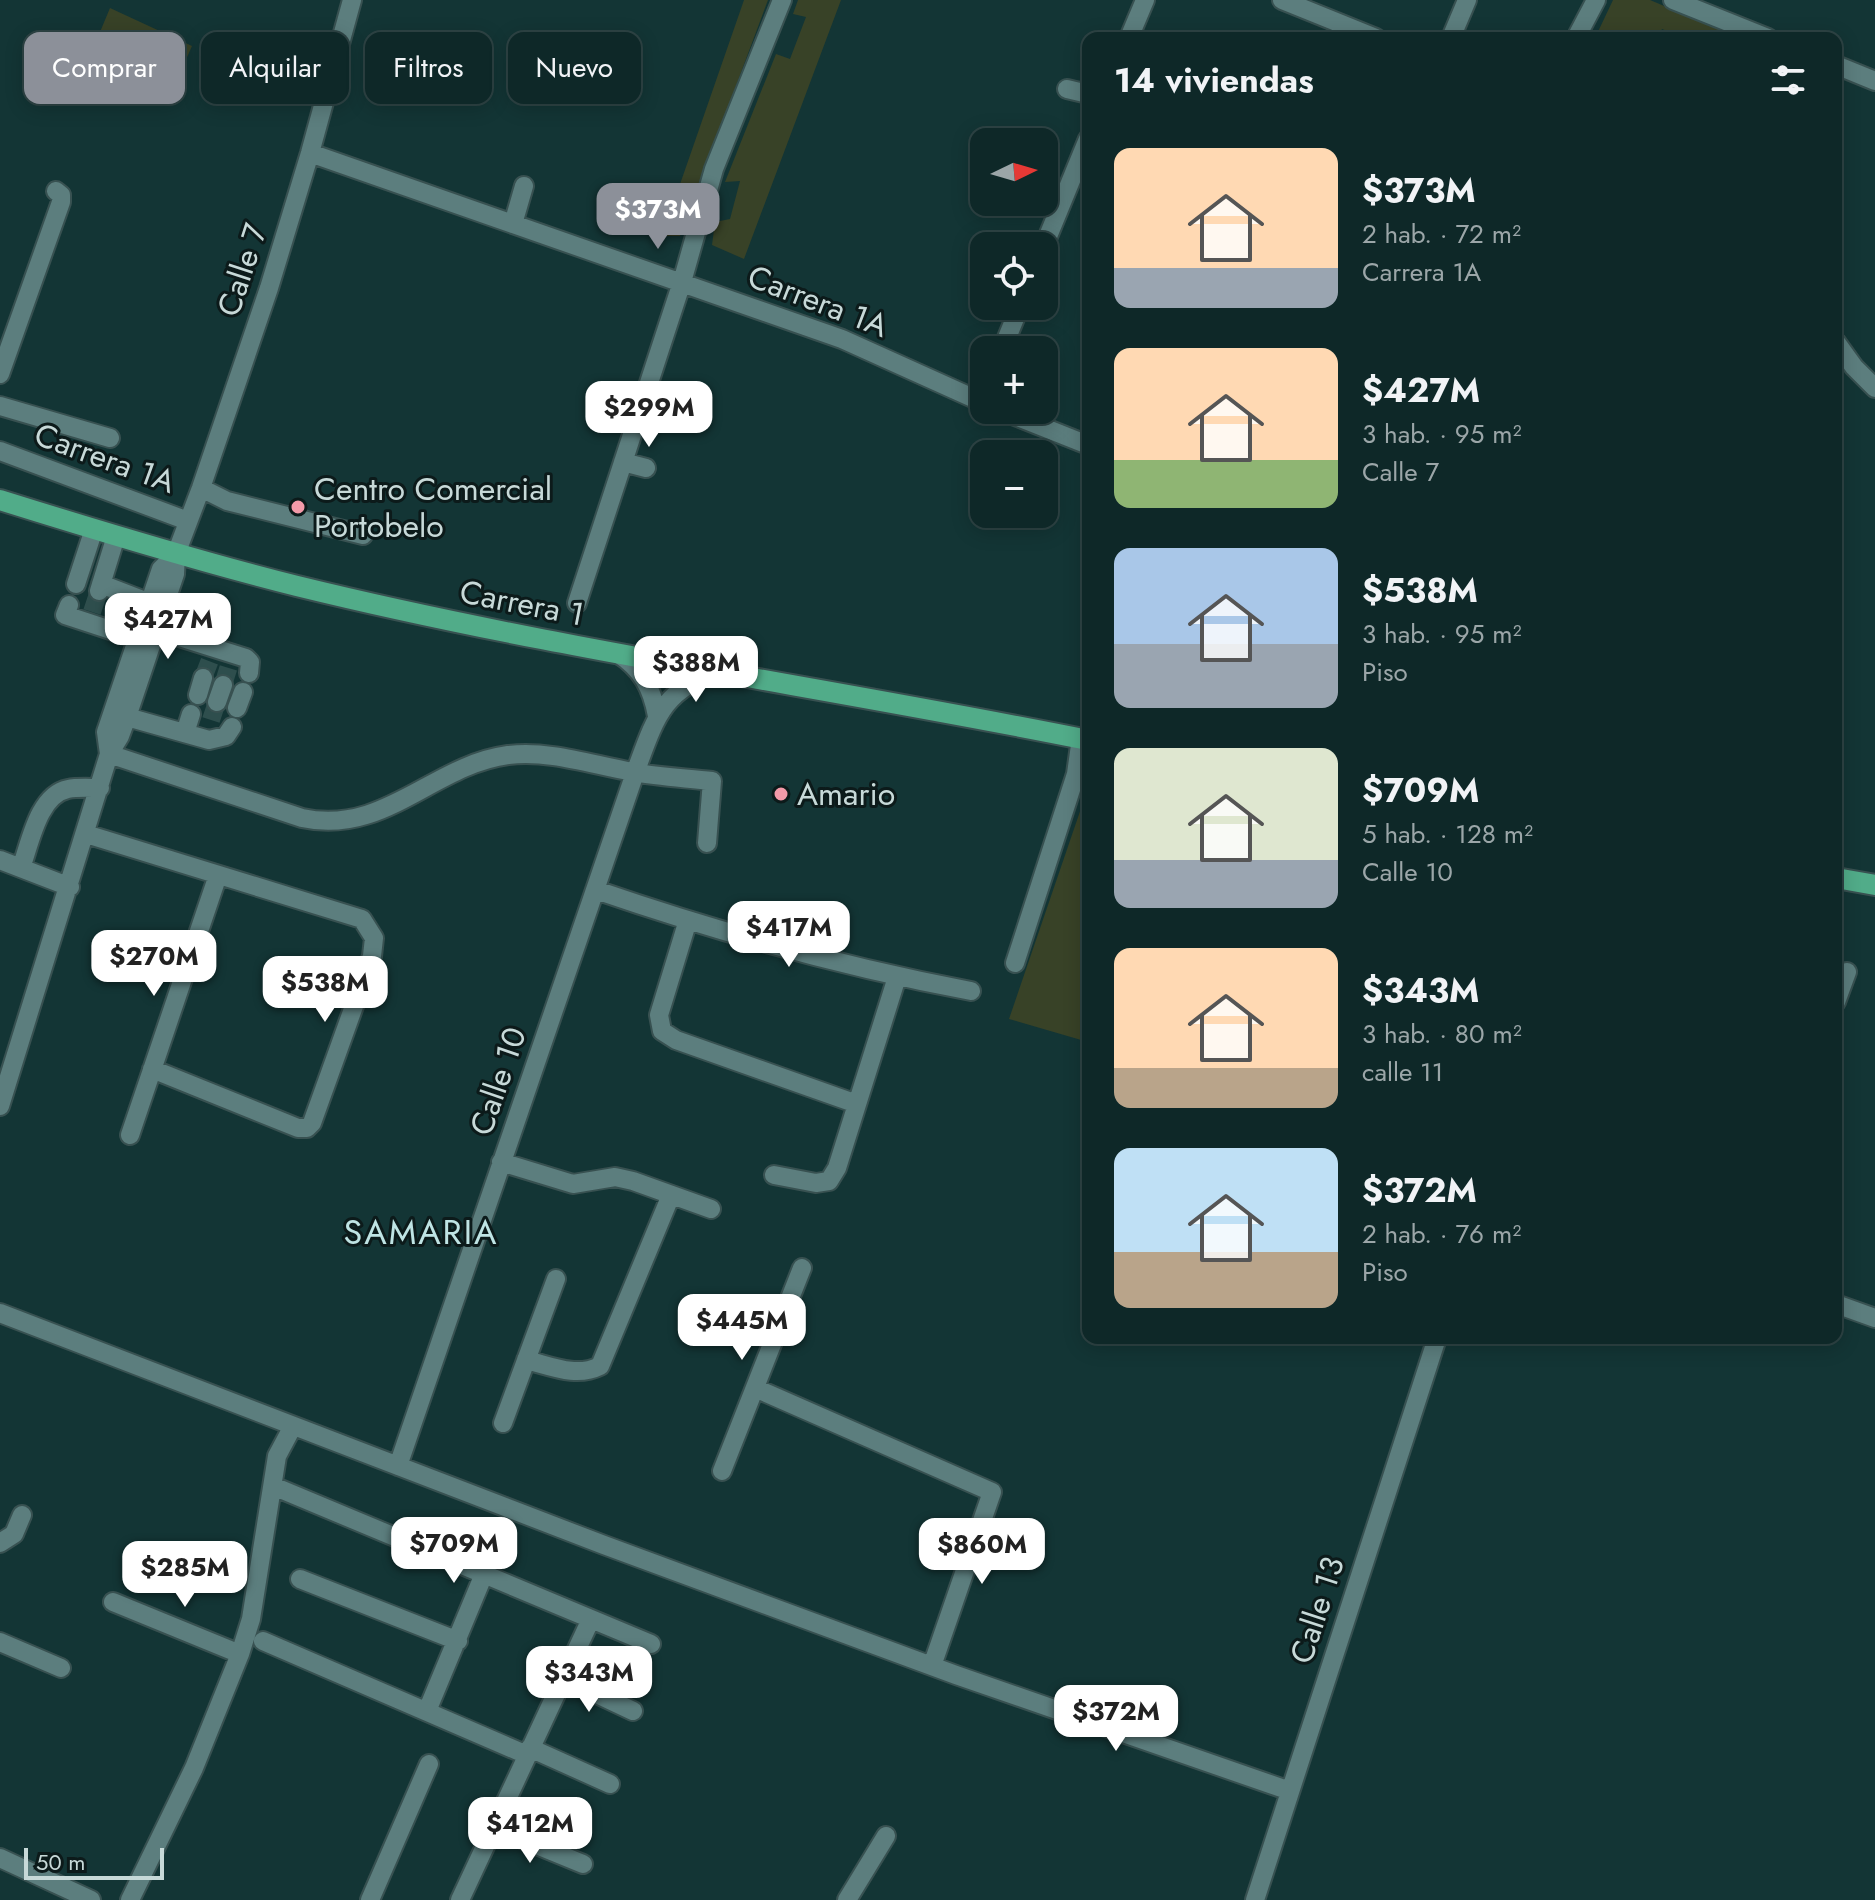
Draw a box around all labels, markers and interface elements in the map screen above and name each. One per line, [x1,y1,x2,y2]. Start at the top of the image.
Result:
chip: Comprar [24,32,185,104]
chip: Alquilar [201,32,349,104]
chip: Filtros [365,32,492,104]
chip: Nuevo [508,32,641,104]
text: 14 viviendas [1114,56,1314,105]
icon: filters [1766,58,1810,102]
north arrow [970,128,1058,216]
map controls [970,128,1058,528]
text: $373M [1362,166,1476,215]
icon: home [1178,180,1274,276]
pin: $373M [602,183,714,251]
text: $373M [615,190,701,228]
text: 2 hab. · 72 m² [1362,215,1521,253]
street label: Calle 7 [205,218,279,322]
button: locate [970,232,1058,320]
street label: Carrera 1A [741,253,895,349]
text: Carrera 1A [1362,253,1481,291]
button: + [970,336,1058,424]
text: $427M [1362,366,1480,415]
icon: home [1178,380,1274,476]
pin: $299M [593,381,705,449]
text: $299M [603,388,695,426]
street label: Carrera 1A [28,411,182,505]
text: 3 hab. · 95 m² [1362,415,1522,453]
button: − [970,440,1058,528]
text: Calle 7 [1362,453,1439,491]
place label: Centro Comercial Portobelo [314,466,552,549]
marker: Centro Comercial Portobelo [289,498,307,516]
text: $538M [1362,566,1478,615]
street label: Carrera 1 [456,568,588,638]
icon: home [1178,580,1274,676]
pin: $427M [112,593,224,661]
text: $427M [123,600,213,638]
text: 3 hab. · 95 m² [1362,615,1522,653]
pin: $388M [640,636,752,704]
text: $388M [652,643,740,681]
text: Piso [1362,653,1408,691]
text: $709M [1362,766,1479,815]
place label: Amario [797,771,895,817]
icon: home [1178,780,1274,876]
marker: Amario [772,785,790,803]
text: 5 hab. · 128 m² [1362,815,1533,853]
text: Calle 10 [1362,853,1453,891]
pin: $417M [733,901,845,969]
text: $417M [746,908,832,946]
pin: $270M [98,930,210,998]
text: $270M [109,937,199,975]
pin: $538M [269,956,381,1024]
text: $538M [281,963,369,1001]
text: $343M [1362,966,1479,1015]
icon: home [1178,980,1274,1076]
text: 3 hab. · 80 m² [1362,1015,1522,1053]
street label: Calle 10 [458,1021,538,1141]
text: calle 11 [1362,1053,1443,1091]
text: $372M [1362,1166,1477,1215]
icon: home [1178,1180,1274,1276]
district label: SAMARIA [344,1208,498,1257]
text: 2 hab. · 76 m² [1362,1215,1521,1253]
text: Piso [1362,1253,1408,1291]
pin: $445M [686,1294,798,1362]
text: $445M [696,1301,788,1339]
pin: $709M [398,1517,510,1585]
pin: $860M [926,1518,1038,1586]
text: $709M [409,1524,499,1562]
text: $860M [937,1525,1027,1563]
pin: $285M [129,1541,241,1609]
text: $285M [140,1548,230,1586]
street label: Calle 13 [1278,1551,1356,1669]
pin: $343M [533,1646,645,1714]
text: $343M [544,1653,634,1691]
pin: $372M [1060,1685,1172,1753]
text: $372M [1072,1692,1160,1730]
pin: $412M [474,1797,586,1865]
text: $412M [486,1804,574,1842]
scale bar [24,1844,164,1880]
text: 50 m [36,1846,85,1878]

